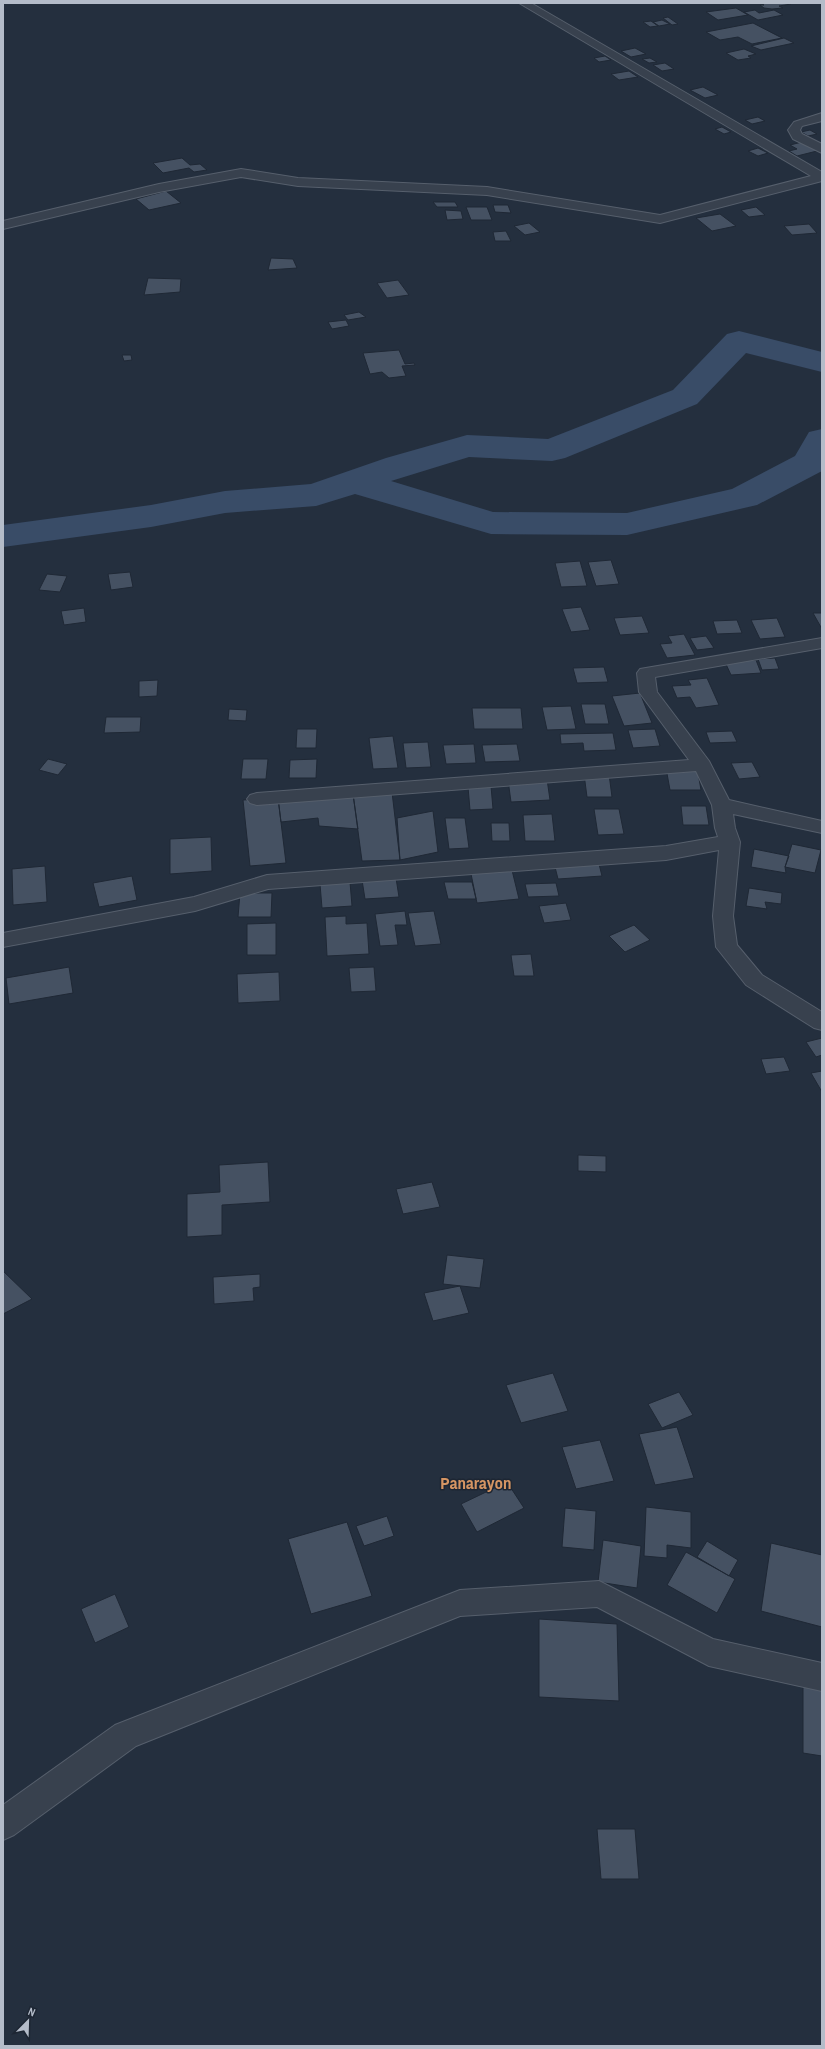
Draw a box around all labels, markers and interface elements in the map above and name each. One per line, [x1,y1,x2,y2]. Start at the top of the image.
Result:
district label: Panarayon [440,1471,512,1494]
north arrow [8,2001,48,2041]
text: N [26,2004,38,2020]

